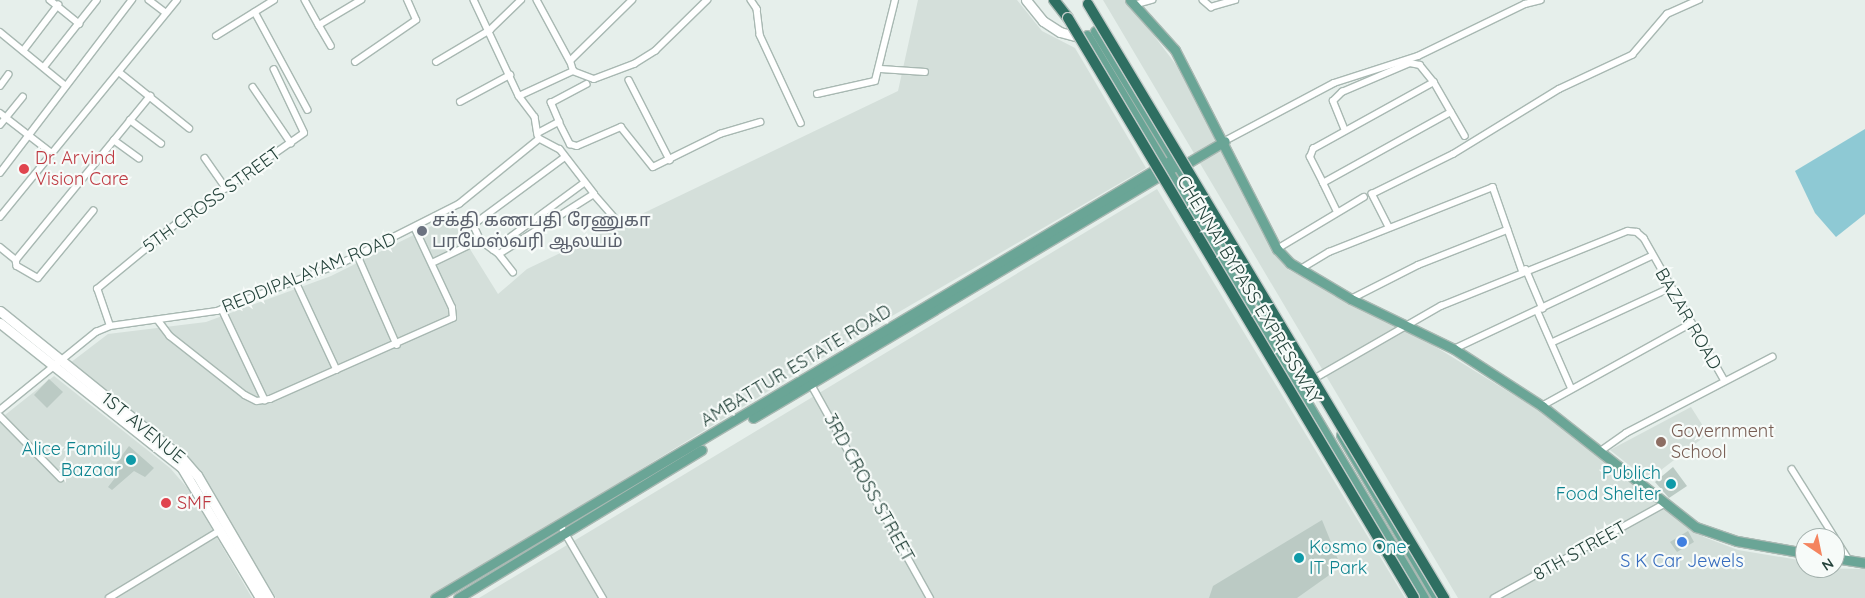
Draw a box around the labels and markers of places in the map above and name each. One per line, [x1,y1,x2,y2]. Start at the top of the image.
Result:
place label: Dr. Arvind Vision Care [35,148,129,190]
marker: Dr. Arvind Vision Care [17,162,31,176]
place label: சக்தி கணபதி ரேணுகா பரமேஸ்வரி ஆலயம் [432,210,650,252]
marker: சக்தி கணபதி ரேணுகா பரமேஸ்வரி ஆலயம் [416,225,428,237]
place label: Government School [1671,421,1774,464]
marker: Government School [1655,436,1667,448]
place label: Alice Family Bazaar [22,439,121,482]
marker: Alice Family Bazaar [125,454,137,466]
place label: Publich Food Shelter [1556,463,1661,506]
marker: Publich Food Shelter [1665,478,1677,490]
place label: SMF [177,492,212,514]
marker: SMF [159,496,173,510]
marker: S K Car Jewels [1676,536,1688,548]
place label: Kosmo One IT Park [1309,537,1407,580]
place label: S K Car Jewels [1620,550,1744,572]
marker: Kosmo One IT Park [1293,552,1305,564]

